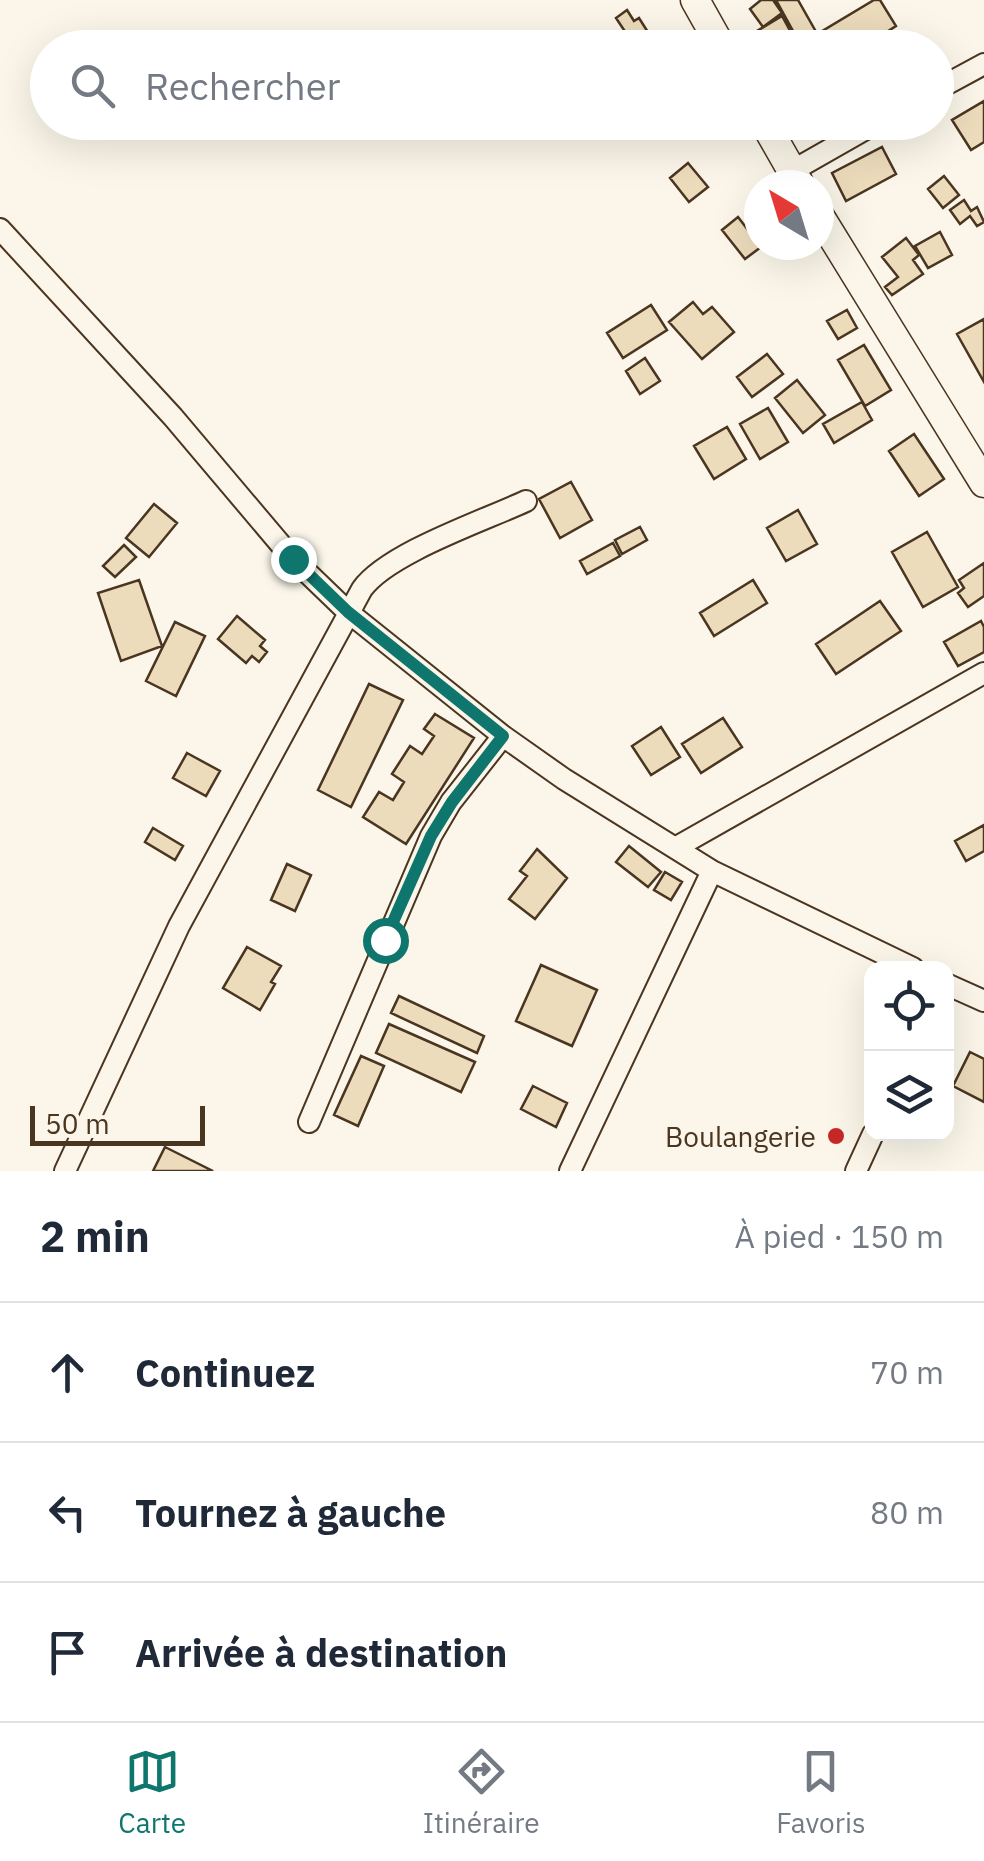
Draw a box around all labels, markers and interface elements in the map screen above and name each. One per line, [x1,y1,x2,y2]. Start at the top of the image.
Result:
search box [30,30,954,140]
icon: search [65,58,120,113]
text: Rechercher [145,61,340,110]
north arrow [744,170,834,260]
route end [271,537,317,583]
route start [363,918,409,964]
map controls [864,961,954,1141]
button: locate [864,961,954,1051]
button: layers [864,1051,954,1141]
scale bar [30,1101,205,1146]
text: 50 m [45,1105,110,1142]
place label: Boulangerie [665,1118,816,1155]
marker: Boulangerie [825,1125,847,1147]
text: 2 min [40,1209,150,1264]
text: À pied · 150 m [735,1215,944,1257]
icon: ahead [40,1345,95,1400]
text: Continuez [135,1348,315,1397]
text: 70 m [870,1351,944,1393]
icon: left [40,1485,95,1540]
text: Tournez à gauche [135,1488,446,1537]
text: 80 m [870,1491,944,1533]
icon: arrive [40,1625,95,1680]
text: Arrivée à destination [135,1628,507,1677]
tab: Carte [118,1744,186,1841]
tab: Itinéraire [423,1744,540,1841]
tab: Favoris [776,1744,866,1841]

